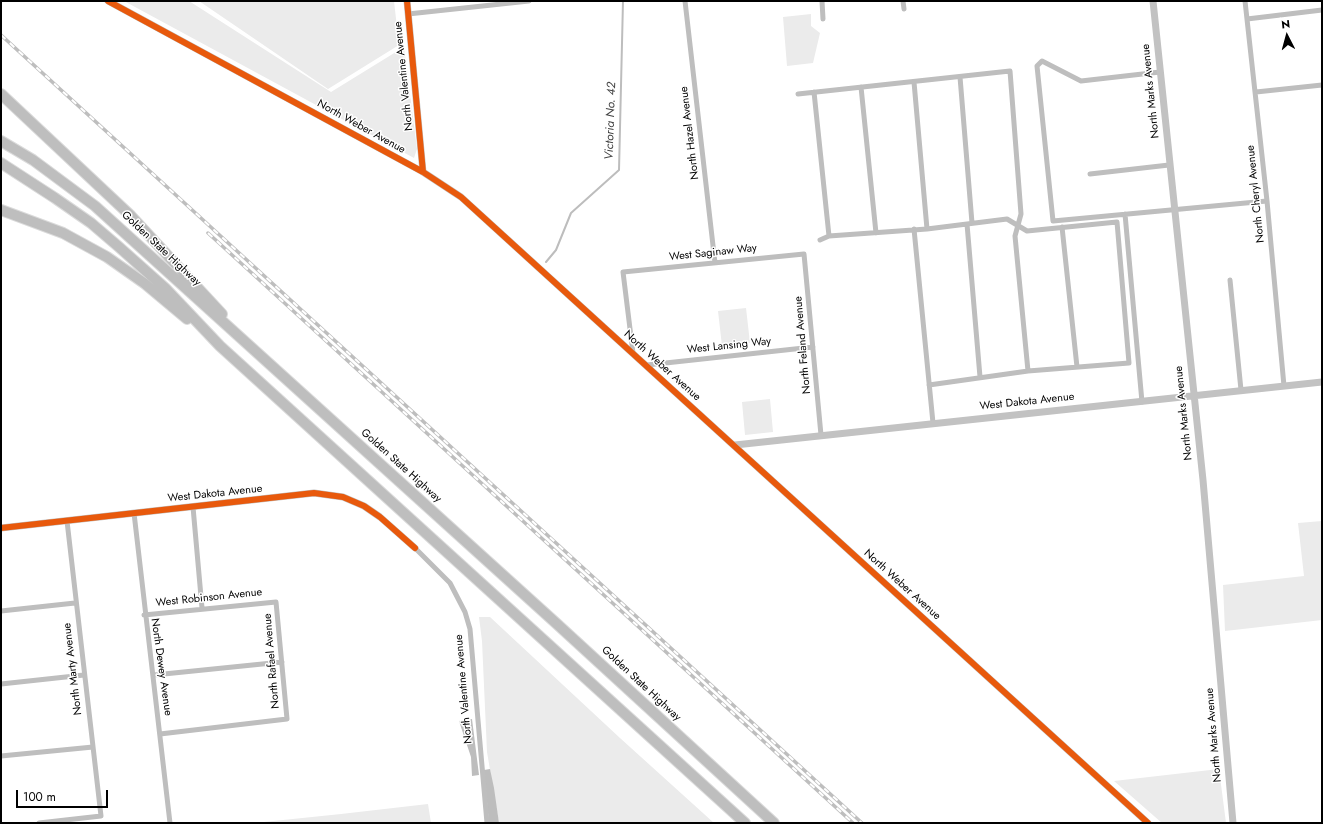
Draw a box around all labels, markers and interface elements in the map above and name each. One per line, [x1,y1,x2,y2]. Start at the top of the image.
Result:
north arrow [1267,16,1307,56]
text: N [1281,16,1291,32]
street label: North Valentine Avenue [392,21,416,131]
street label: North Marks Avenue [1139,43,1163,139]
water label: Victoria No. 42 [602,82,620,160]
street label: North Hazel Avenue [678,86,702,180]
street label: North Weber Avenue [315,97,407,157]
street label: North Cheryl Avenue [1244,145,1268,243]
street label: Golden State Highway [119,209,203,289]
street label: West Saginaw Way [668,242,758,264]
street label: North Feland Avenue [792,295,814,395]
street label: North Weber Avenue [621,328,703,404]
street label: West Lansing Way [686,335,772,357]
street label: North Marks Avenue [1172,365,1196,461]
street label: West Dakota Avenue [979,390,1075,414]
street label: Golden State Highway [358,426,444,506]
street label: West Dakota Avenue [167,482,263,506]
street label: North Weber Avenue [861,547,943,623]
street label: West Robinson Avenue [155,586,263,610]
street label: North Rafael Avenue [261,613,283,709]
street label: North Dewey Avenue [148,617,174,717]
street label: North Marty Avenue [61,622,85,716]
street label: North Valentine Avenue [453,634,475,744]
street label: Golden State Highway [599,644,683,724]
street label: North Marks Avenue [1203,687,1225,783]
scale bar [18,782,110,808]
text: 100 m [23,788,56,806]

